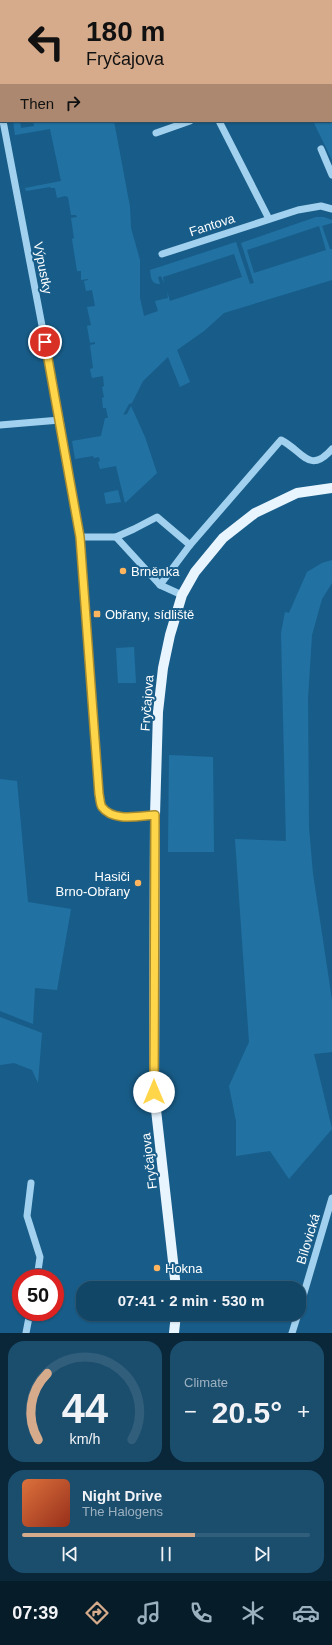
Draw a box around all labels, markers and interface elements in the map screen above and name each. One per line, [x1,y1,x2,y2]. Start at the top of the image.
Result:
icon: left [20,16,72,68]
text: 180 m [86,16,165,47]
text: Fryčajova [86,49,164,69]
icon: right [62,92,84,114]
text: Then [20,95,54,112]
street label: Fantova [187,210,237,239]
street label: Výpustky [31,241,55,296]
pin [28,325,62,359]
icon: arrive [34,331,56,353]
place label: Brněnka [131,564,180,579]
marker: Brněnka [118,566,128,576]
place label: Obřany, sídliště [105,607,194,622]
marker: Obřany, sídliště [92,609,102,619]
street label: Fryčajova [138,674,157,732]
place label: Hasiči Brno-Obřany [56,869,130,899]
marker: Hasiči Brno-Obřany [133,878,143,888]
position arrow [133,1071,175,1113]
street label: Fryčajova [138,1131,160,1190]
street label: Bílovická [293,1211,323,1266]
place label: Hokna [165,1261,203,1276]
marker: Hokna [152,1263,162,1273]
speed limit sign: 50 [12,1269,64,1321]
text: 07:41 · 2 min · 530 m [118,1292,264,1309]
text: Climate [184,1375,228,1390]
text: 44 [62,1384,108,1431]
text: 20.5° [212,1396,282,1429]
text: − [184,1399,197,1424]
text: + [297,1399,310,1424]
text: km/h [70,1430,101,1446]
text: Night Drive [82,1487,162,1504]
text: The Halogens [82,1504,163,1519]
icon: previous [59,1543,81,1565]
icon: pause [155,1543,177,1565]
icon: next [251,1543,273,1565]
icon: directions [83,1599,111,1627]
icon: music [135,1599,163,1627]
icon: phone [187,1599,215,1627]
icon: climate [239,1599,267,1627]
icon: car [292,1599,320,1627]
text: 07:39 [12,1603,58,1623]

